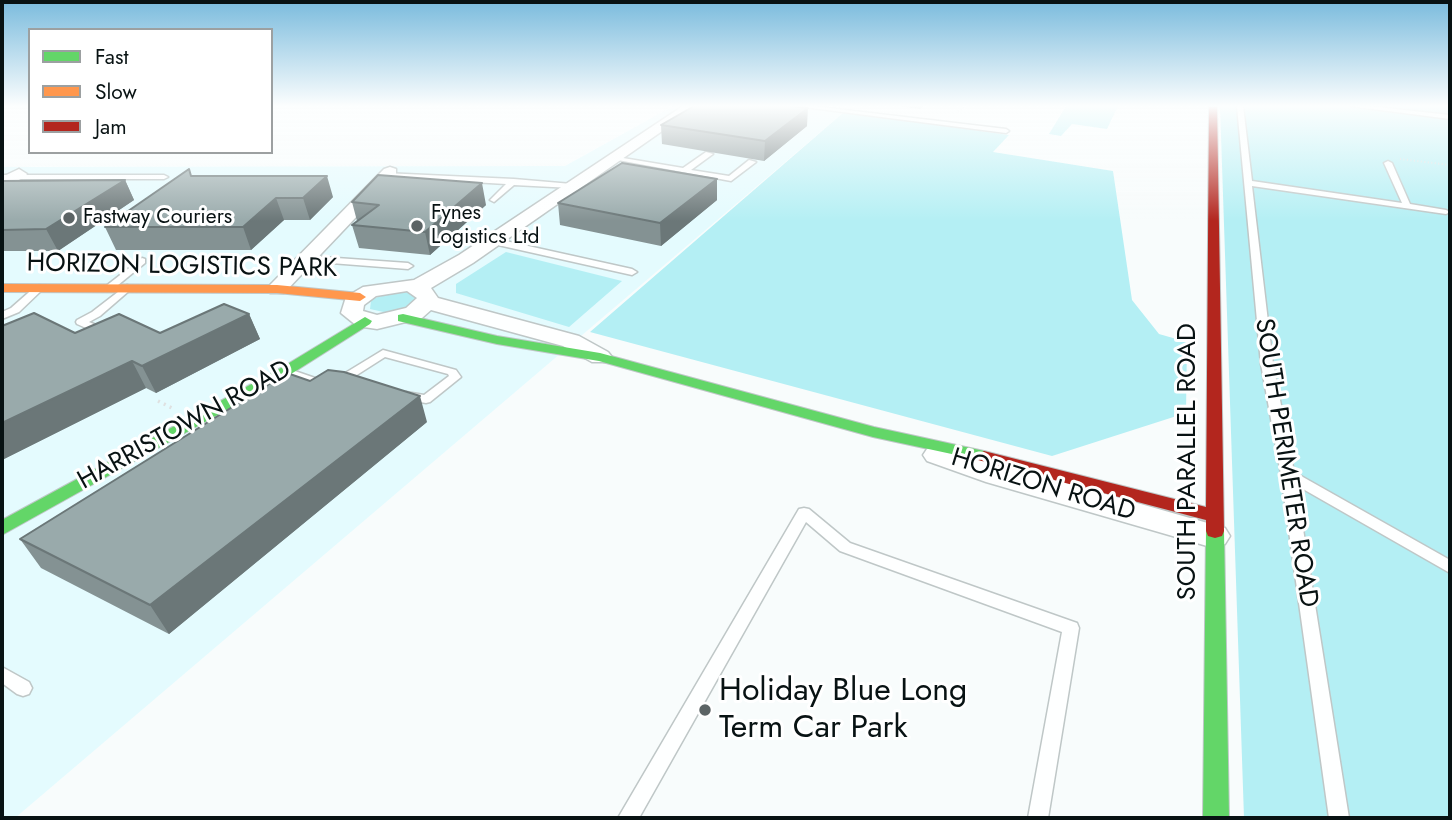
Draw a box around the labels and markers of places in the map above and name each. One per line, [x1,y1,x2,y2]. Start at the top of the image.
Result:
place label: Fynes Logistics Ltd [431,201,540,251]
place label: Fastway Couriers [83,205,232,231]
marker: Fastway Couriers [61,210,77,226]
marker: Fynes Logistics Ltd [409,218,425,234]
place label: Holiday Blue Long Term Car Park [719,673,967,748]
marker: Holiday Blue Long Term Car Park [697,702,713,718]

